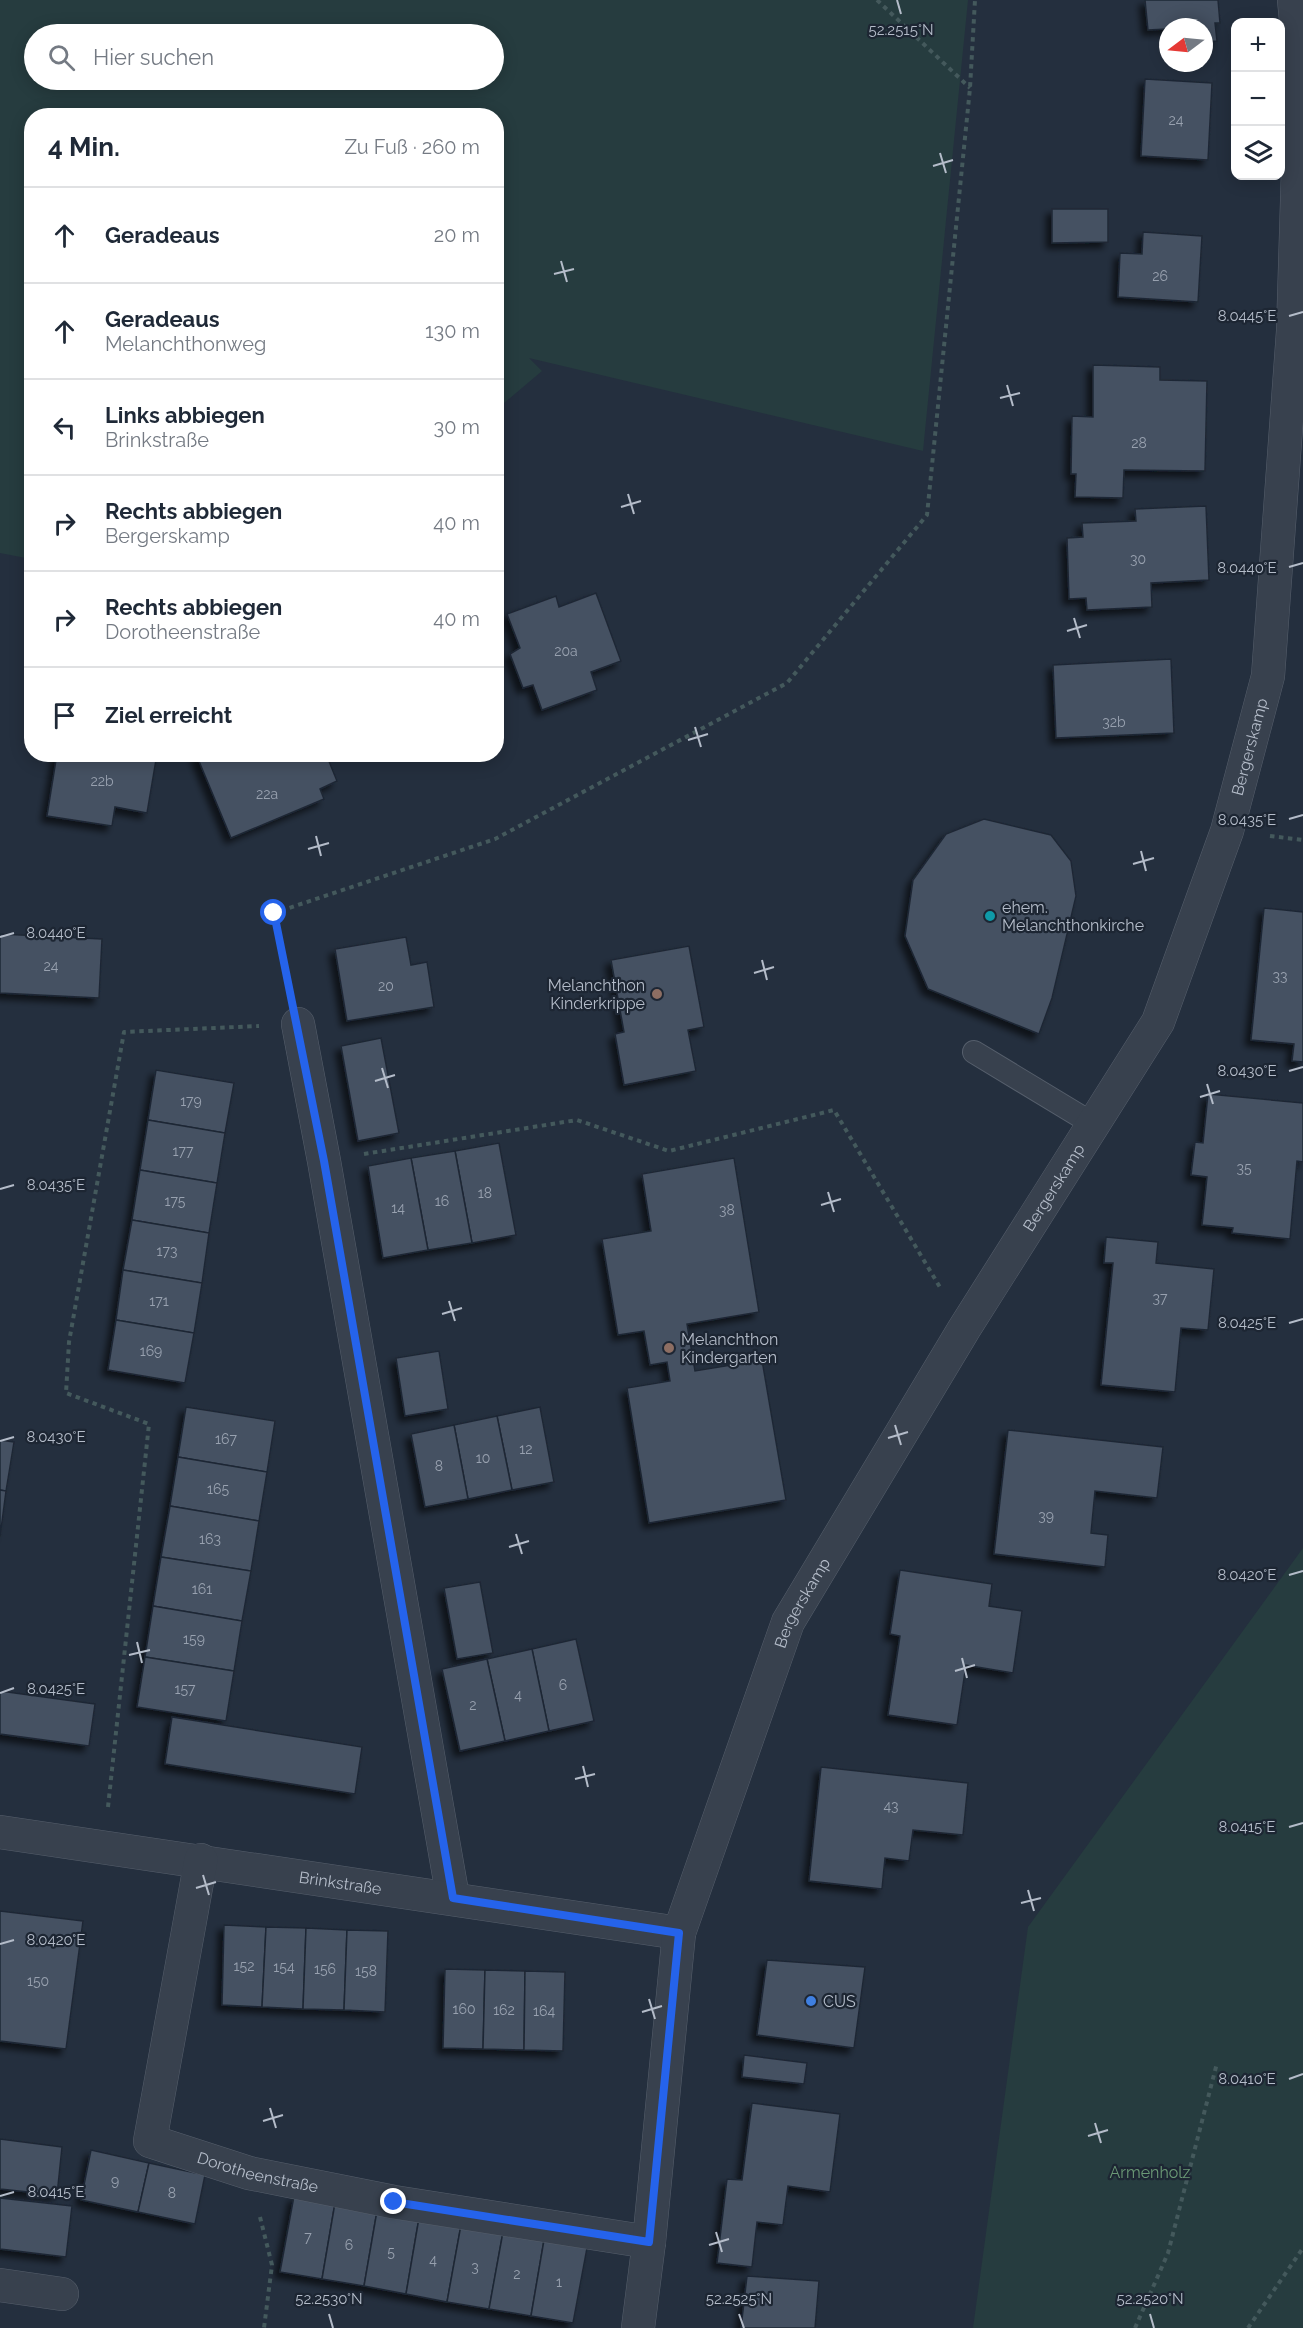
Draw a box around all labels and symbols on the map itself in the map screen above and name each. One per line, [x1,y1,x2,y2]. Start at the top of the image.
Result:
north arrow [1159,18,1213,72]
text: 52.2515°N [869,21,933,39]
house number: 24 [1169,112,1184,128]
house number: 26 [1152,268,1168,284]
text: 8.0445°E [1218,307,1276,325]
house number: 28 [1131,435,1147,451]
house number: 30 [1130,551,1146,567]
text: 8.0440°E [1217,559,1277,577]
house number: 20a [554,643,578,659]
street label: Bergerskamp [1227,696,1271,797]
house number: 32b [1102,714,1126,730]
house number: 22b [90,773,114,789]
house number: 22a [256,786,278,802]
text: 8.0435°E [1218,811,1276,829]
place label: ehem. Melanchthonkirche [1002,898,1144,935]
route start [260,899,286,925]
marker: ehem. Melanchthonkirche [983,909,997,923]
text: 8.0440°E [26,924,86,942]
house number: 24 [44,958,59,974]
house number: 33 [1273,968,1287,984]
place label: Melanchthon Kinderkrippe [548,976,645,1013]
house number: 20 [378,978,394,994]
marker: Melanchthon Kinderkrippe [650,987,664,1001]
text: 8.0430°E [1217,1062,1277,1080]
house number: 179 [180,1093,202,1109]
street label: Bergerskamp [1019,1140,1088,1235]
house number: 177 [173,1143,194,1159]
house number: 35 [1236,1160,1252,1176]
text: 8.0435°E [27,1176,85,1194]
house number: 18 [478,1185,492,1201]
house number: 175 [165,1193,186,1209]
house number: 16 [435,1193,449,1209]
house number: 14 [391,1200,405,1216]
house number: 38 [719,1202,735,1218]
house number: 173 [157,1243,177,1259]
house number: 37 [1153,1290,1168,1306]
house number: 171 [149,1293,169,1309]
text: 8.0425°E [1218,1314,1276,1332]
place label: Melanchthon Kindergarten [681,1330,778,1367]
marker: Melanchthon Kindergarten [662,1341,676,1355]
house number: 169 [140,1343,162,1359]
text: 8.0430°E [26,1428,86,1446]
house number: 167 [215,1431,237,1447]
house number: 12 [519,1441,533,1457]
house number: 10 [476,1450,490,1466]
house number: 8 [435,1458,443,1474]
house number: 165 [207,1481,229,1497]
house number: 39 [1038,1508,1054,1524]
house number: 163 [199,1531,221,1547]
street label: Bergerskamp [770,1554,834,1650]
text: 8.0420°E [1218,1566,1276,1584]
house number: 161 [192,1581,212,1597]
house number: 159 [183,1631,205,1647]
house number: 6 [559,1677,567,1693]
text: 8.0425°E [27,1680,85,1698]
house number: 157 [174,1681,196,1697]
house number: 4 [514,1687,522,1703]
house number: 2 [469,1697,477,1713]
house number: 43 [883,1798,899,1814]
text: 8.0415°E [1219,1818,1275,1836]
street label: Brinkstraße [298,1867,383,1898]
text: 8.0420°E [27,1931,85,1949]
house number: 152 [234,1958,254,1974]
house number: 154 [273,1959,295,1975]
house number: 156 [314,1961,336,1977]
house number: 158 [355,1963,377,1979]
house number: 150 [27,1973,49,1989]
place label: CUS [823,1992,856,2011]
marker: CUS [804,1994,818,2008]
house number: 160 [452,2001,476,2017]
house number: 162 [493,2002,515,2018]
house number: 164 [533,2003,555,2019]
text: 8.0410°E [1218,2070,1276,2088]
street label: Dorotheenstraße [195,2147,320,2196]
park label: Armenholz [1110,2163,1191,2182]
house number: 9 [111,2173,119,2189]
text: 8.0415°E [28,2183,84,2201]
house number: 8 [168,2185,176,2201]
route end [380,2188,406,2214]
house number: 7 [304,2229,312,2245]
house number: 6 [345,2237,353,2253]
house number: 5 [387,2244,395,2260]
house number: 4 [429,2252,437,2268]
house number: 3 [471,2259,479,2275]
house number: 2 [513,2266,521,2282]
house number: 1 [556,2274,562,2290]
text: 52.2530°N [295,2290,363,2308]
text: 52.2525°N [706,2290,772,2308]
text: 52.2520°N [1116,2290,1184,2308]

